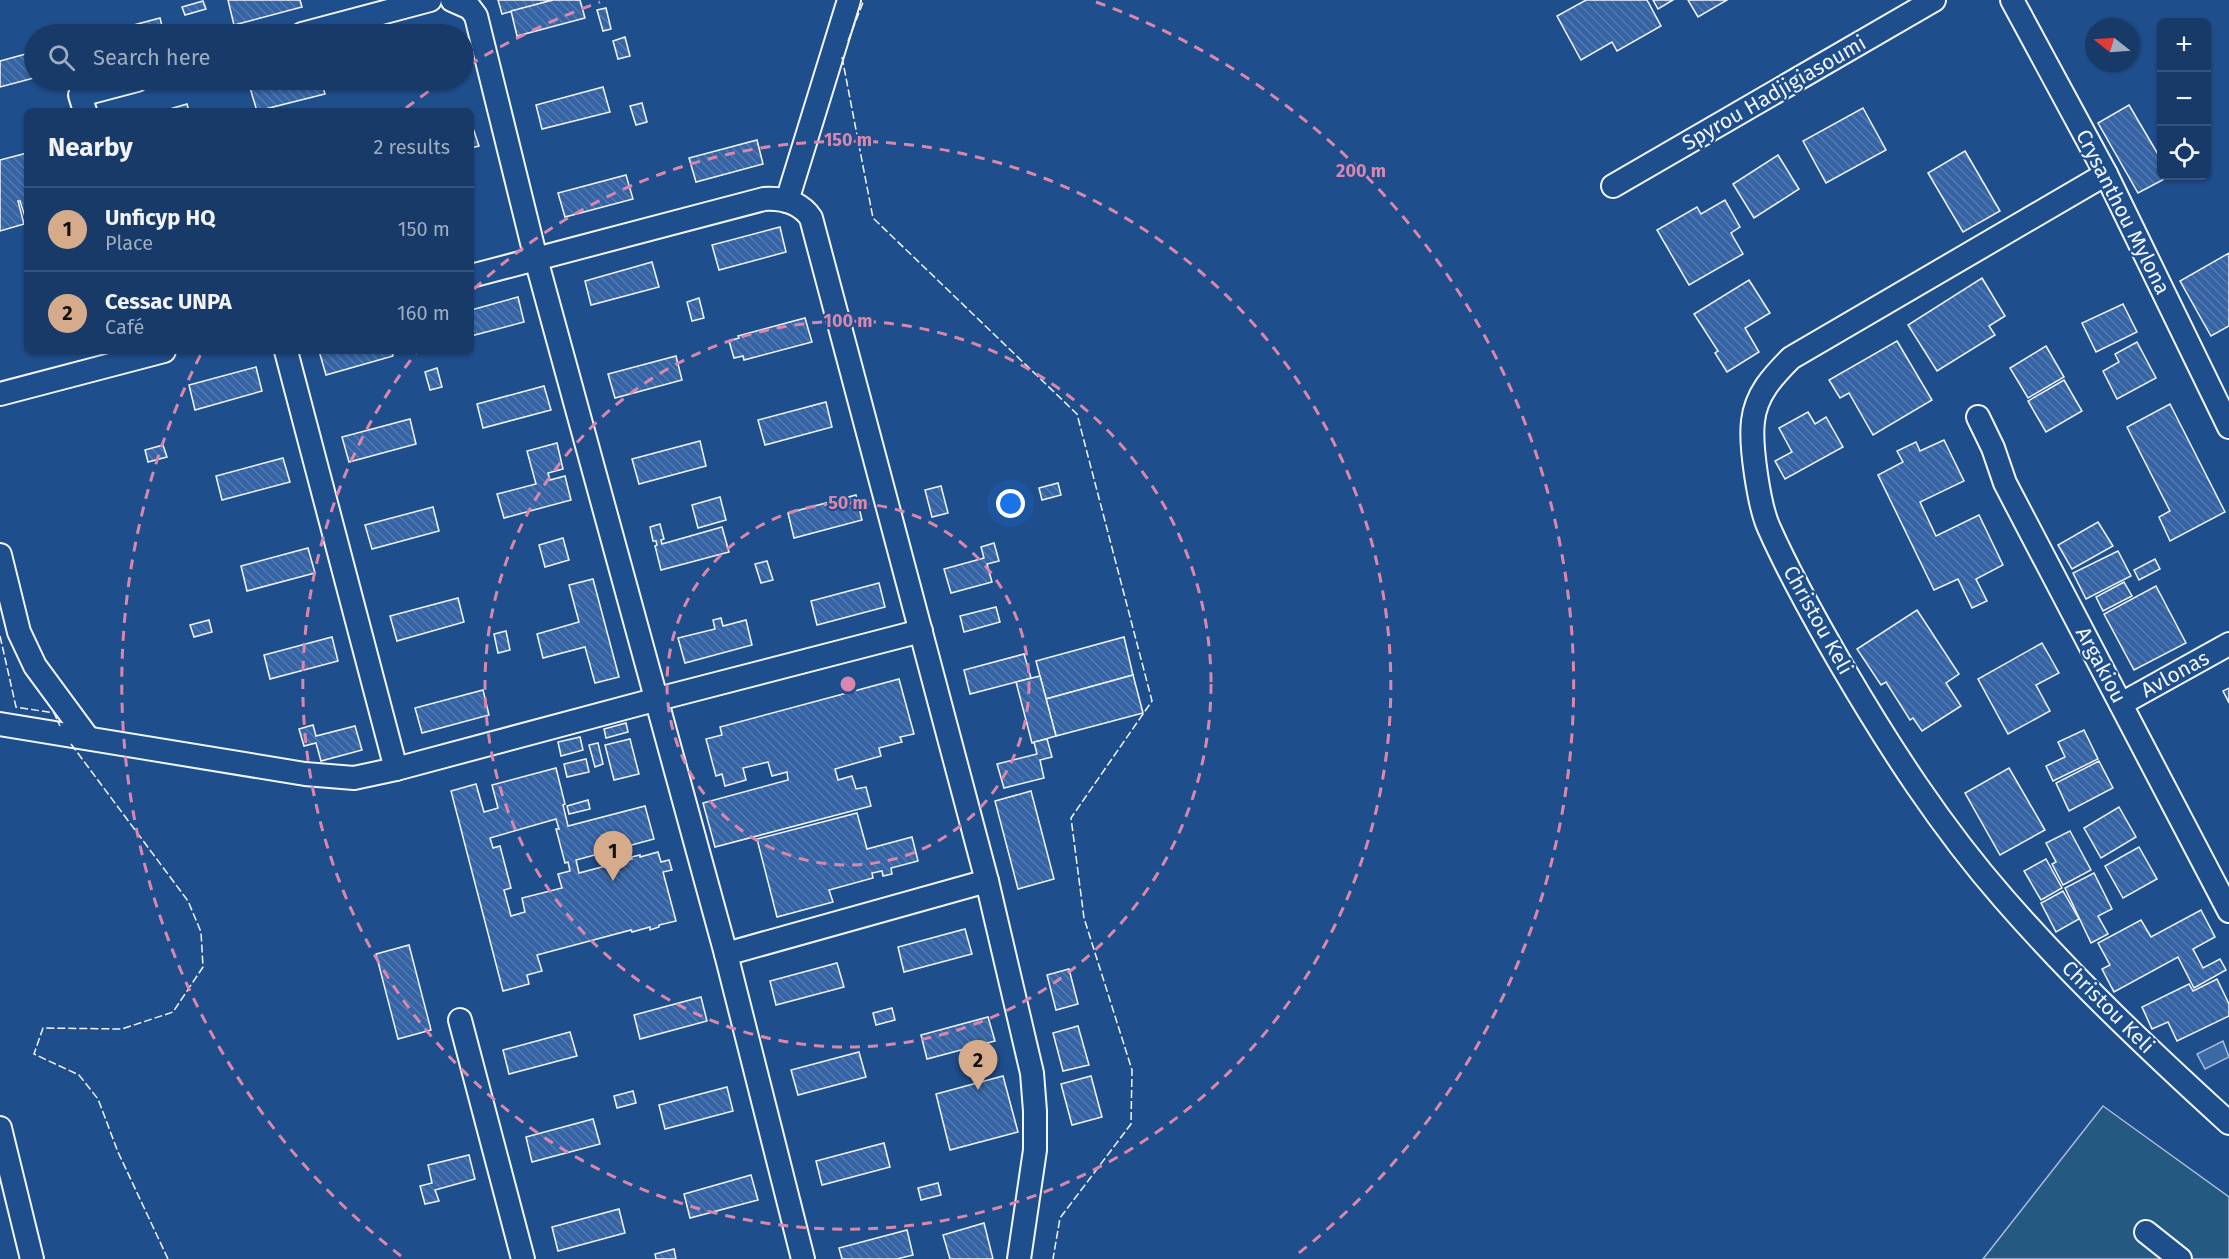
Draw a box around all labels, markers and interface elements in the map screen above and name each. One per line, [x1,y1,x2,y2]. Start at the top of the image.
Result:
north arrow [2085,18,2139,72]
map controls [2157,18,2211,180]
button: + [2157,18,2211,72]
search box [24,24,474,90]
street label: Spyrou Hadjigiasoumi [1677,30,1871,156]
icon: search [45,41,78,74]
text: Search here [93,44,211,71]
button: − [2157,72,2211,126]
street label: Crysanthou Mylona [2070,125,2176,299]
button: locate [2157,126,2211,180]
text: 150 m [824,129,872,151]
text: Nearby [48,132,133,163]
text: 2 results [373,135,450,159]
text: 200 m [1336,160,1386,182]
text: Unficyp HQ [105,204,215,231]
text: 1 [63,217,72,241]
text: 150 m [398,217,450,241]
text: Place [105,231,153,255]
text: Cessac UNPA [105,288,232,315]
text: 2 [62,301,73,325]
text: 160 m [397,301,450,325]
text: 100 m [824,310,872,332]
text: Café [105,315,144,339]
your location [996,489,1025,518]
text: 50 m [828,492,868,514]
street label: Christou Keli [1777,561,1859,679]
street label: Argakiou [2070,622,2132,708]
street label: Avlonas [2136,645,2214,703]
centre of rings [838,674,858,694]
pin: 1 [594,832,632,881]
street label: Christou Keli [2056,955,2160,1059]
pin: 2 [958,1040,998,1090]

